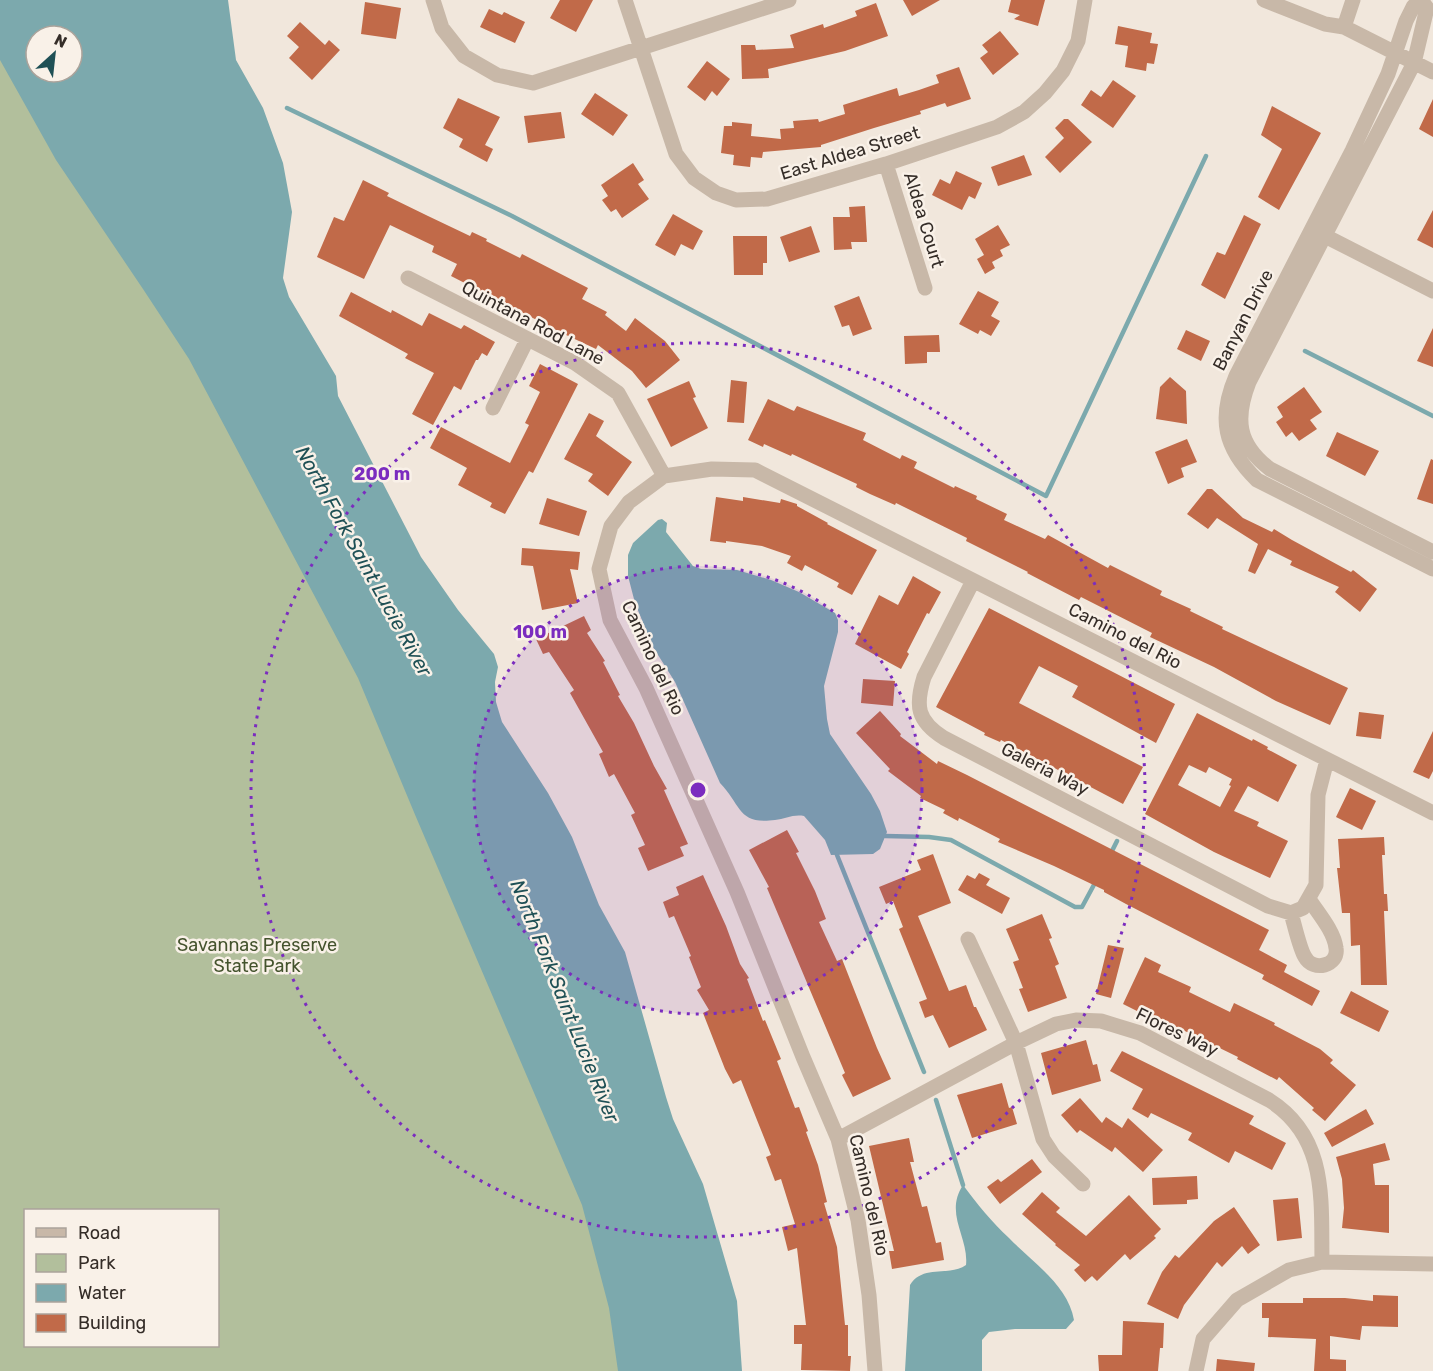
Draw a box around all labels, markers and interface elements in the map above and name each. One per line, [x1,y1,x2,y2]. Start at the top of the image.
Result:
north arrow [24,24,84,84]
text: N [51,30,70,52]
street label: East Aldea Street [778,121,922,185]
street label: Aldea Court [899,170,949,270]
street label: Banyan Drive [1208,266,1278,374]
street label: Quintana Rod Lane [458,276,608,370]
water label: North Fork Saint Lucie River [291,442,438,681]
text: 200 m [354,463,410,485]
street label: Camino del Rio [617,597,689,719]
street label: Camino del Rio [1065,598,1185,674]
text: 100 m [513,621,567,643]
street label: Galeria Way [997,737,1093,801]
centre of rings [688,780,708,800]
water label: North Fork Saint Lucie River [505,876,625,1127]
park label: Savannas Preserve State Park [177,934,337,977]
street label: Flores Way [1132,1003,1222,1061]
street label: Camino del Rio [844,1132,894,1258]
legend [24,1209,219,1347]
text: Road [78,1222,121,1244]
text: Park [78,1252,116,1274]
text: Water [78,1282,126,1304]
text: Building [78,1312,146,1334]

